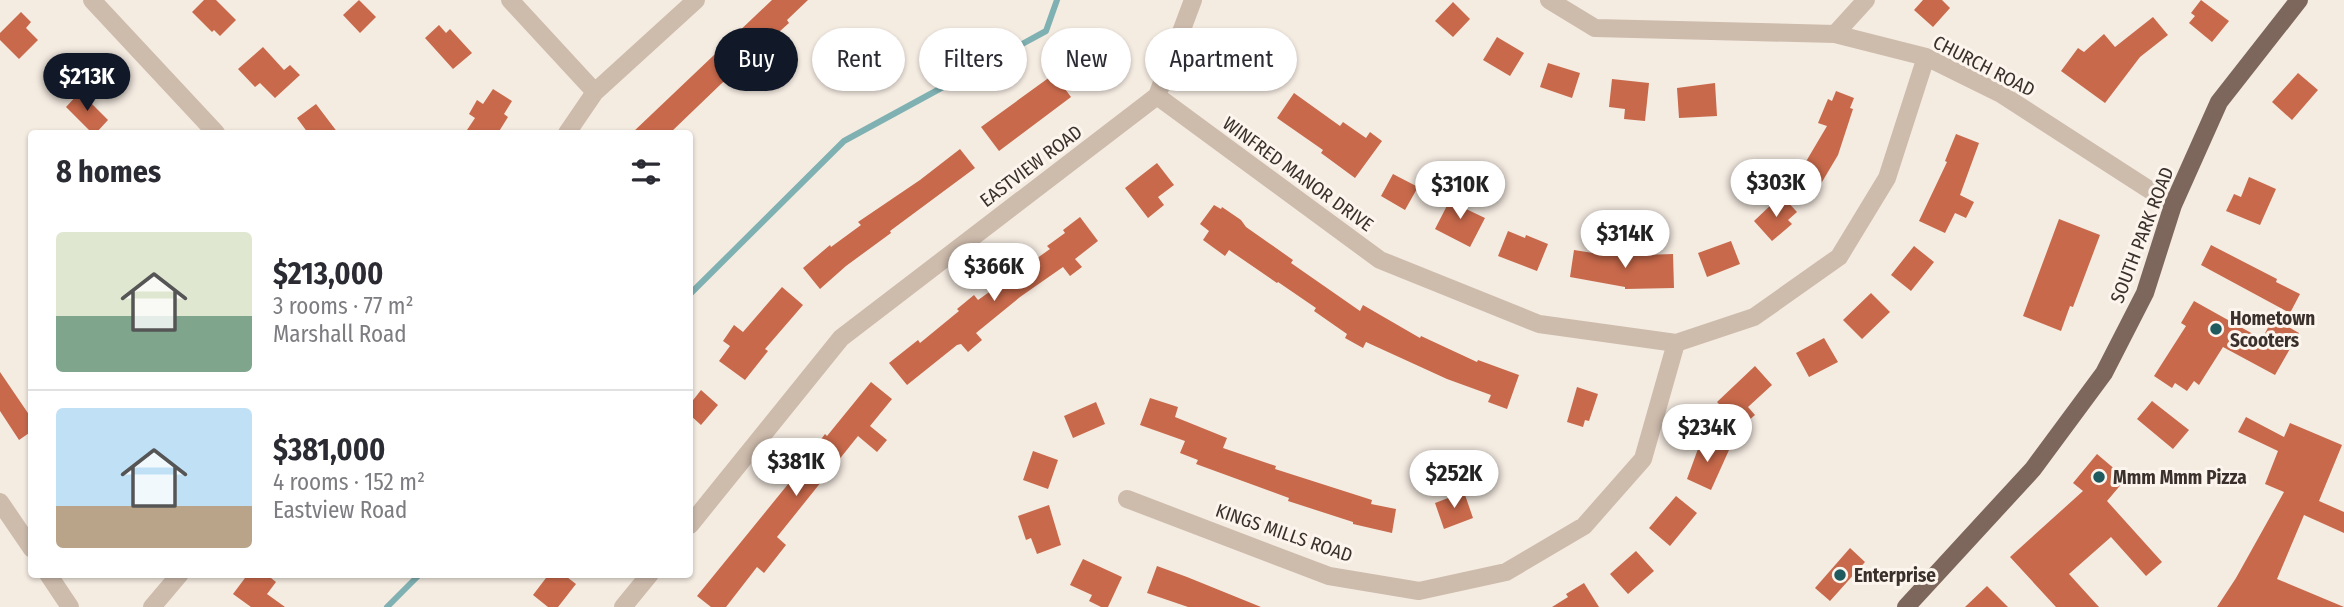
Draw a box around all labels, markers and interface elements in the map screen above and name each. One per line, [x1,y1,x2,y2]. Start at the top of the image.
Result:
chip: Buy [714,28,798,91]
chip: Rent [812,28,905,91]
chip: Filters [919,28,1027,91]
chip: New [1041,28,1131,91]
chip: Apartment [1145,28,1297,91]
street label: CHURCH ROAD [1929,31,2039,101]
pin: $213K [38,54,136,113]
text: $213K [59,62,115,90]
street label: WINFRED MANOR DRIVE [1218,112,1378,236]
street label: EASTVIEW ROAD [975,120,1087,212]
icon: filters [627,153,665,191]
text: 8 homes [56,154,161,190]
pin: $303K [1727,160,1825,219]
pin: $310K [1411,162,1509,221]
street label: SOUTH PARK ROAD [2105,164,2179,306]
text: $303K [1747,168,1805,196]
text: $310K [1431,170,1489,198]
pin: $314K [1576,210,1674,270]
text: $314K [1597,219,1653,247]
pin: $366K [945,244,1043,303]
text: $366K [964,252,1024,280]
text: $213,000 [273,256,383,292]
icon: home [112,260,196,344]
text: 3 rooms · 77 m² [273,292,414,320]
place label: Hometown Scooters [2230,307,2315,352]
text: Marshall Road [273,320,407,348]
marker: Hometown Scooters [2208,321,2224,337]
pin: $234K [1658,405,1756,464]
text: $234K [1678,413,1736,441]
text: $381,000 [273,432,385,468]
icon: home [112,436,196,520]
pin: $381K [747,438,845,498]
text: $381K [767,447,825,475]
pin: $252K [1405,450,1503,510]
text: $252K [1426,459,1482,487]
place label: Mmm Mmm Pizza [2113,466,2247,489]
text: 4 rooms · 152 m² [273,468,425,496]
marker: Mmm Mmm Pizza [2091,469,2107,485]
text: Eastview Road [273,496,407,524]
street label: KINGS MILLS ROAD [1213,499,1355,567]
place label: Enterprise [1854,564,1936,587]
marker: Enterprise [1832,567,1848,583]

